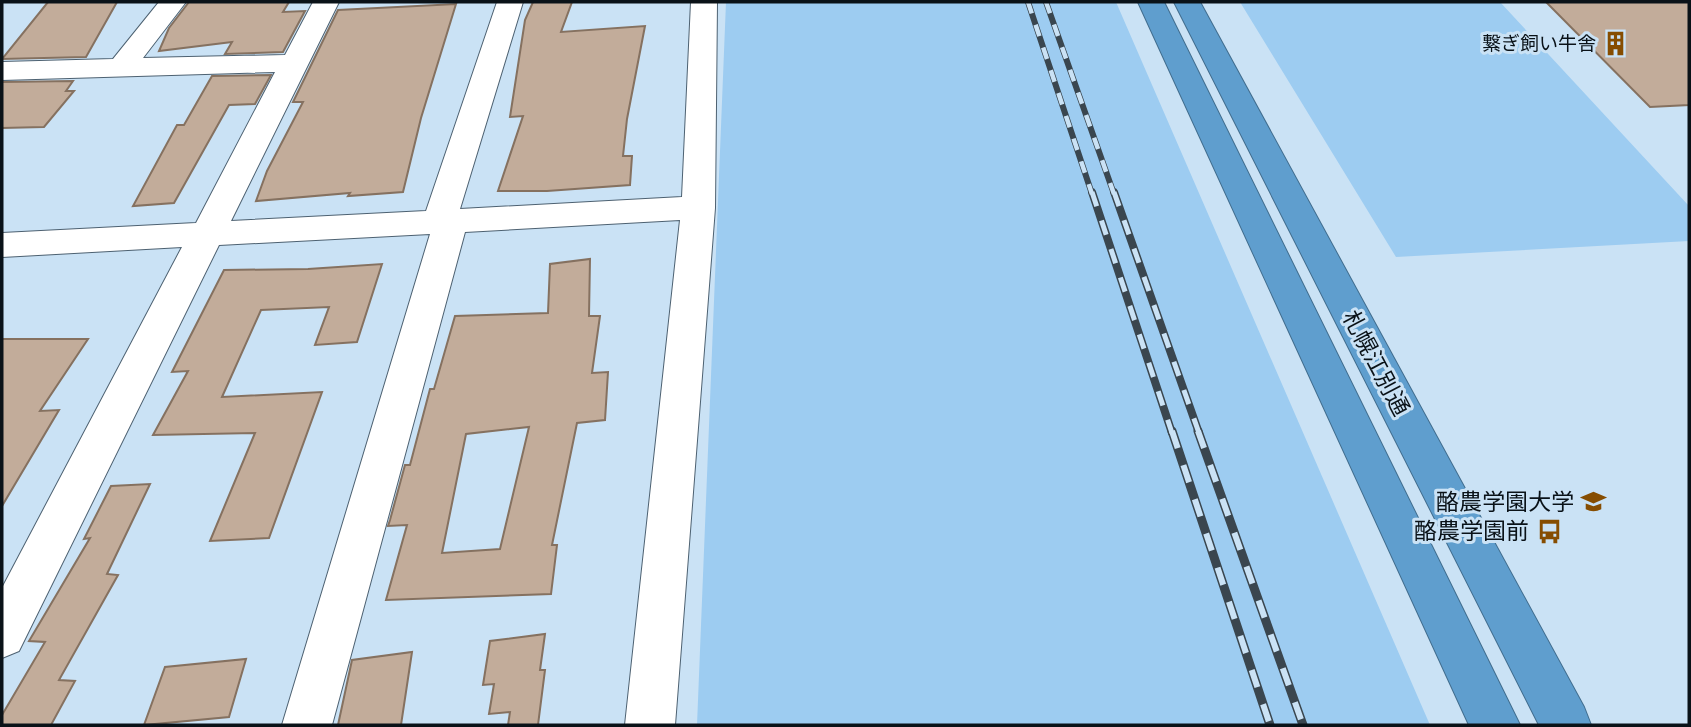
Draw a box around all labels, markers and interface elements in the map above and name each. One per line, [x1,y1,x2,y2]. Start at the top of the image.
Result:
building icon: 繋ぎ飼い牛舎 [1602,29,1630,57]
place label: 繋ぎ飼い牛舎 [1482,30,1596,56]
street label: 札幌江別通 [1336,304,1418,421]
place label: 酪農学園大学 [1436,485,1574,517]
school or university icon: 酪農学園大学 [1580,488,1608,516]
place label: 酪農学園前 [1414,514,1529,546]
bus stop icon: 酪農学園前 [1535,517,1563,545]

